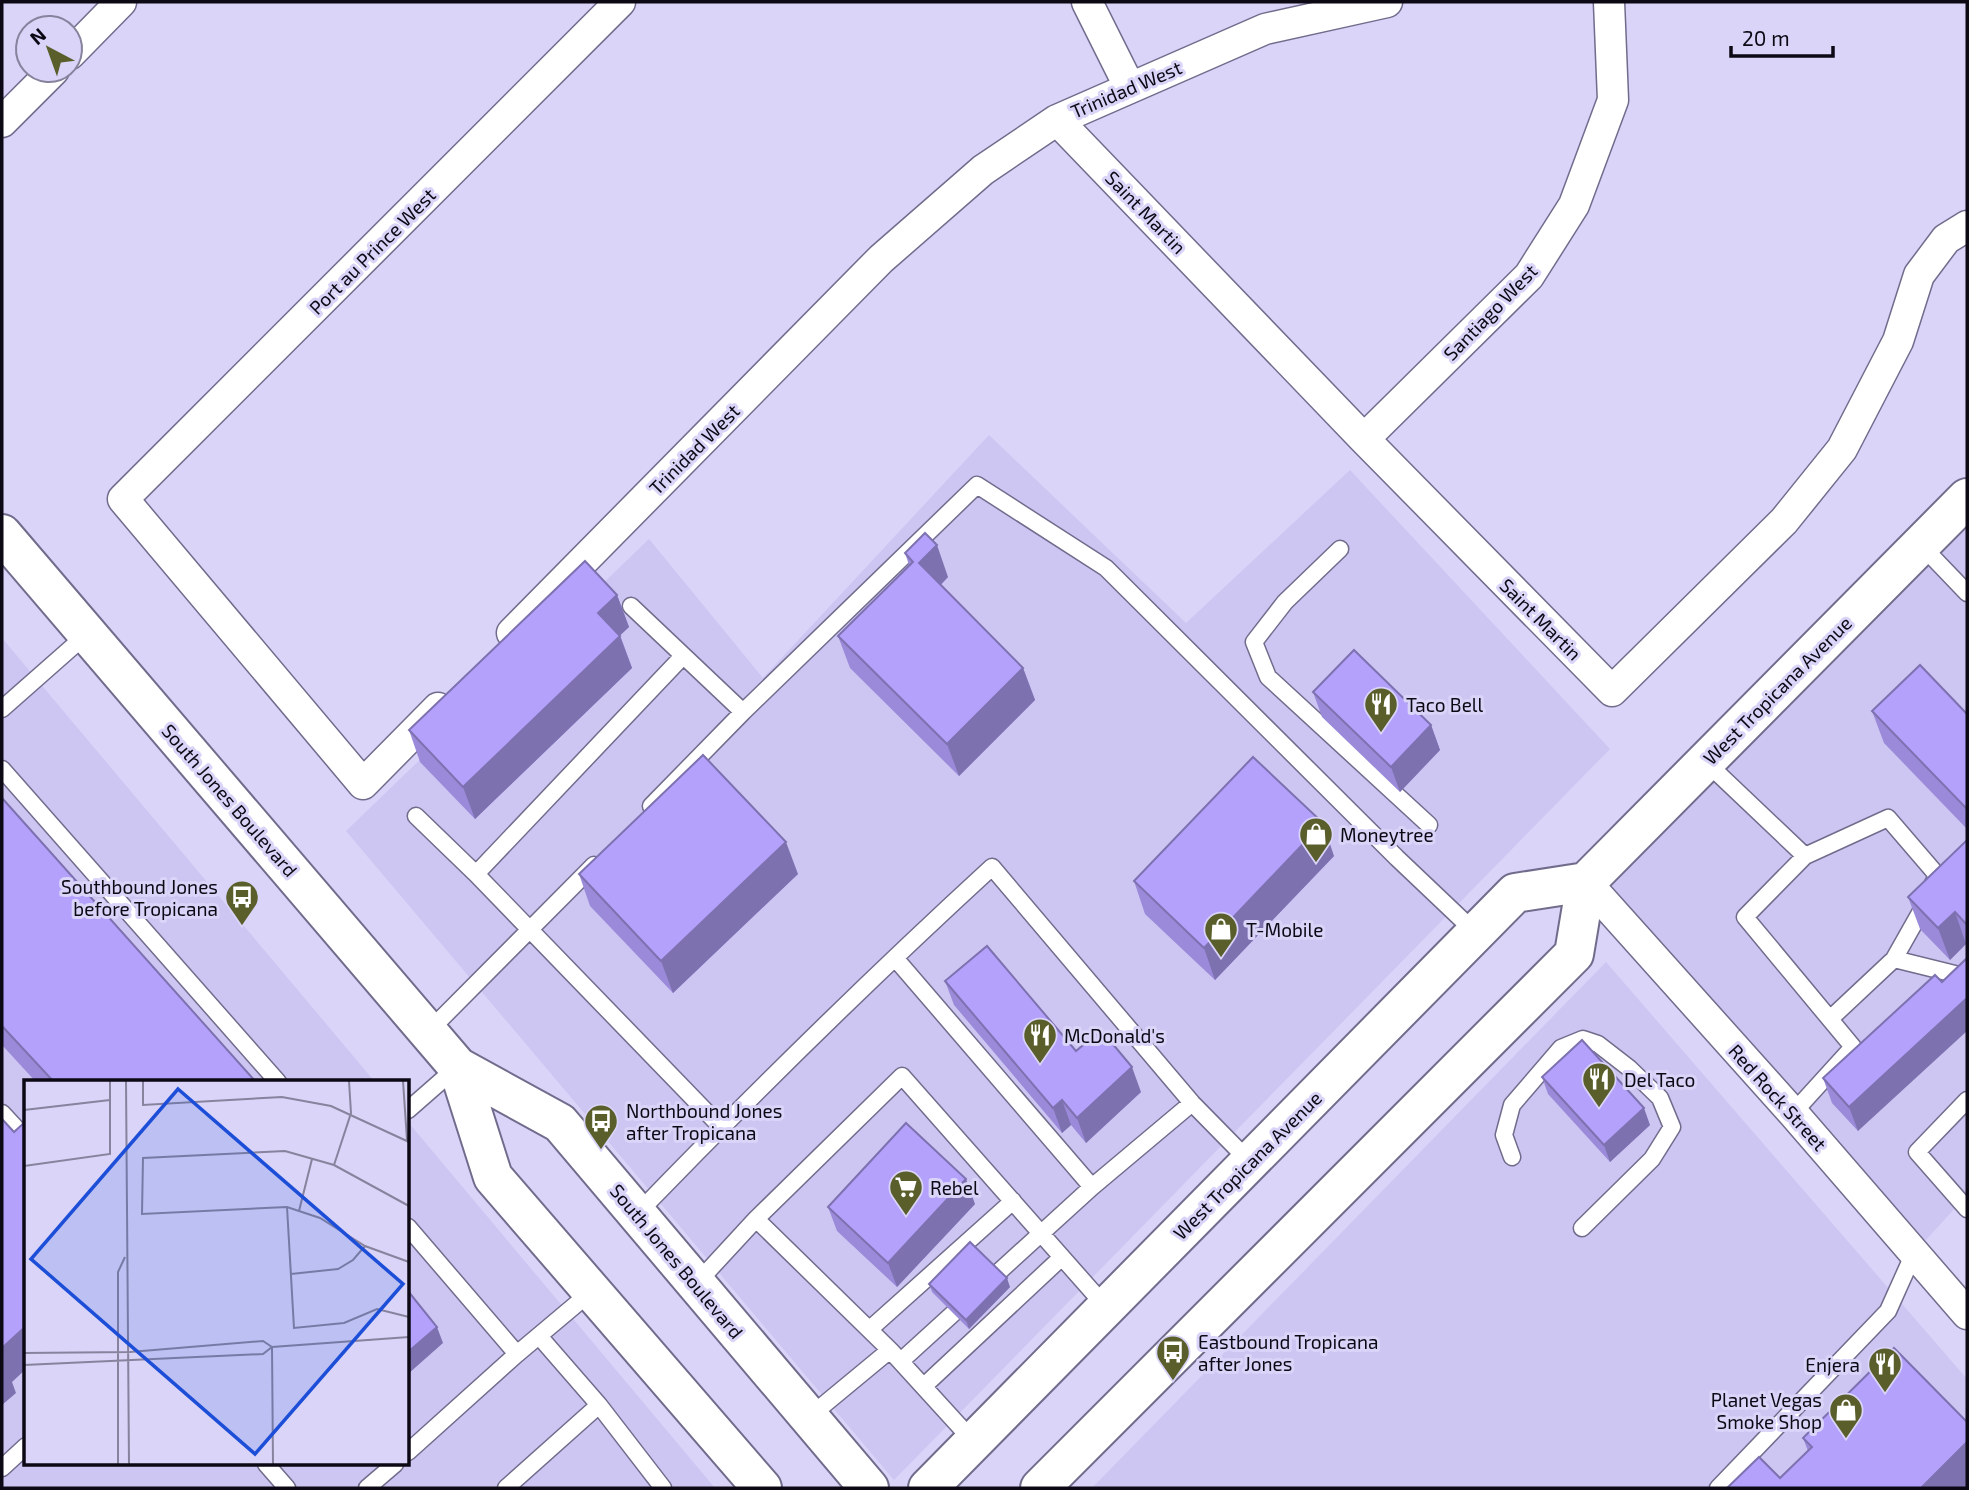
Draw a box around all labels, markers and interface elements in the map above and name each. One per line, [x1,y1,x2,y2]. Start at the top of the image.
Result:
north arrow [14,14,84,84]
scale bar [1731,14,1832,58]
text: N [25,23,50,49]
text: 20 m [1742,25,1790,50]
street label: Trinidad West [1067,55,1185,123]
street label: Saint Martin [1101,166,1191,258]
street label: Port au Prince West [304,183,440,319]
street label: Santiago West [1438,259,1542,365]
street label: Trinidad West [644,399,744,499]
street label: Saint Martin [1495,573,1587,665]
street label: West Tropicana Avenue [1698,611,1856,769]
restaurant icon: Taco Bell [1362,685,1400,734]
place label: Taco Bell [1406,693,1483,716]
street label: South Jones Boulevard [157,719,303,881]
shop icon: Moneytree [1297,815,1335,864]
place label: Moneytree [1340,823,1434,846]
place label: Southbound Jones before Tropicana [61,875,218,920]
bus stop icon: Southbound Jones before Tropicana [223,878,261,927]
shop icon: T-Mobile [1202,910,1240,959]
place label: T-Mobile [1246,918,1323,941]
restaurant icon: McDonald's [1021,1016,1059,1065]
place label: McDonald's [1064,1024,1165,1047]
street label: Red Rock Street [1724,1039,1832,1155]
restaurant icon: Del Taco [1580,1060,1618,1109]
place label: Del Taco [1624,1068,1695,1091]
inset map [24,1080,410,1466]
street label: West Tropicana Avenue [1168,1086,1326,1244]
place label: Northbound Jones after Tropicana [626,1099,782,1144]
bus stop icon: Northbound Jones after Tropicana [582,1102,620,1151]
supermarket icon: Rebel [887,1168,925,1217]
place label: Rebel [930,1176,979,1199]
street label: South Jones Boulevard [606,1179,748,1343]
place label: Eastbound Tropicana after Jones [1198,1330,1379,1375]
bus stop icon: Eastbound Tropicana after Jones [1154,1333,1192,1382]
restaurant icon: Enjera [1866,1345,1904,1394]
place label: Enjera [1805,1353,1860,1376]
place label: Planet Vegas Smoke Shop [1711,1388,1822,1433]
shop icon: Planet Vegas Smoke Shop [1827,1391,1865,1440]

